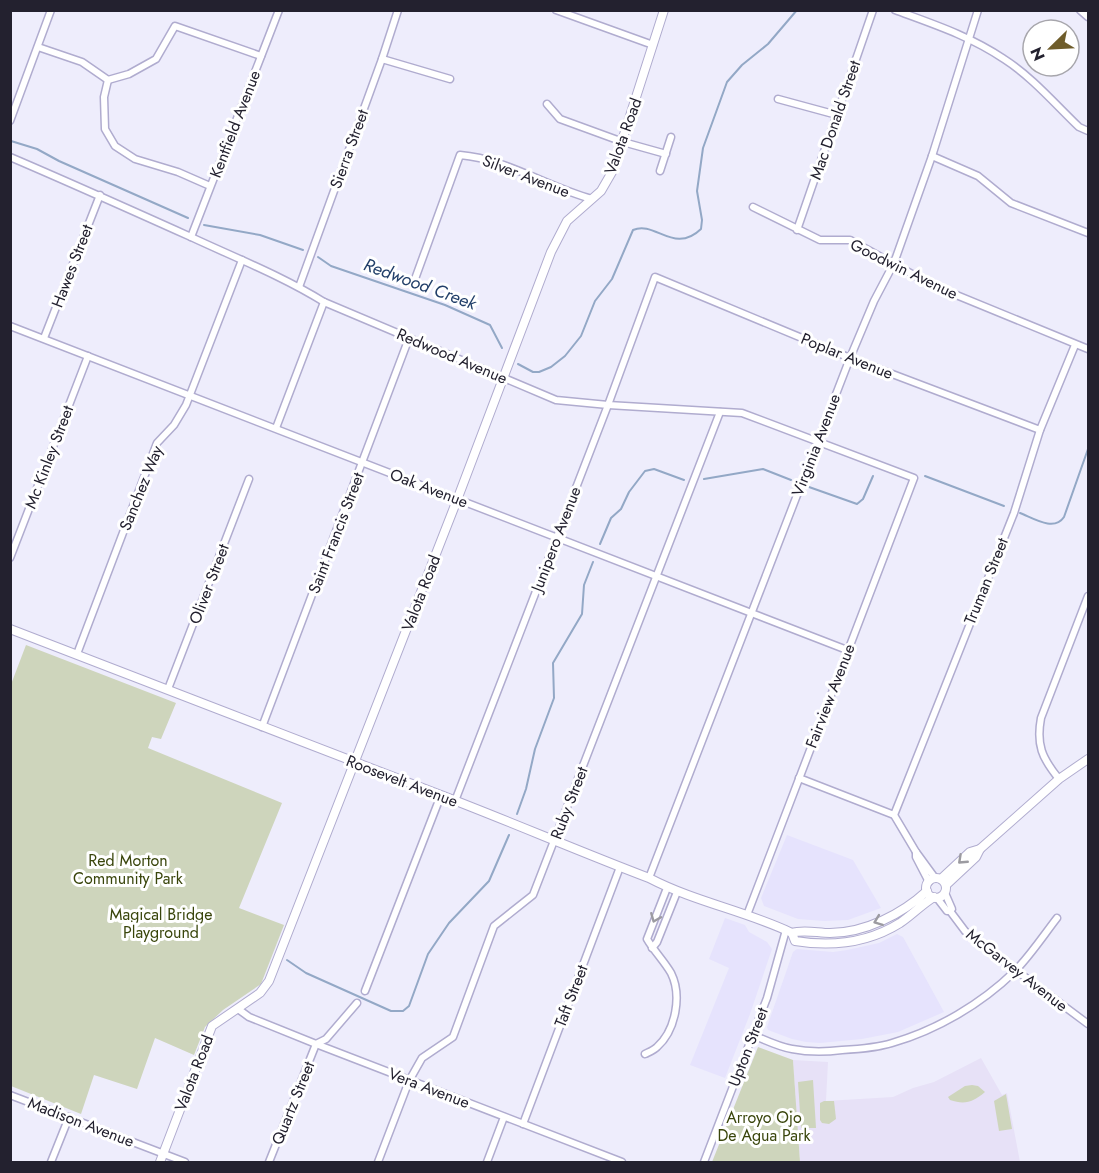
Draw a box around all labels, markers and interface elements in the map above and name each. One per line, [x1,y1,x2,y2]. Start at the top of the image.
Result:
north arrow [1021,18,1081,78]
text: N [1025,43,1051,64]
street label: Mac Donald Street [804,57,866,183]
street label: Kentfield Avenue [204,67,266,181]
street label: Valota Road [599,95,647,177]
street label: Sierra Street [324,106,374,192]
street label: Silver Avenue [479,149,573,203]
street label: Hawes Street [46,221,98,311]
street label: Goodwin Avenue [846,233,962,305]
water label: Redwood Creek [360,252,481,317]
street label: Redwood Avenue [393,322,511,390]
street label: Poplar Avenue [797,327,897,385]
street label: Virginia Avenue [786,390,846,500]
street label: Mc Kinley Street [19,402,79,512]
street label: Sanchez Way [113,441,169,534]
street label: Oak Avenue [387,463,471,513]
street label: Saint Francis Street [302,469,370,597]
street label: Junipero Avenue [525,483,587,597]
street label: Truman Street [958,534,1014,628]
street label: Oliver Street [183,541,235,627]
street label: Valota Road [396,552,446,634]
street label: Fairview Avenue [800,640,860,752]
street label: Roosevelt Avenue [343,749,461,813]
street label: Ruby Street [545,763,593,843]
park label: Red Morton Community Park [73,849,184,890]
one-way arrow [959,853,969,864]
park label: Magical Bridge Playground [110,903,212,944]
one-way arrow [650,912,662,923]
one-way arrow [873,914,884,926]
street label: McGarvey Avenue [961,923,1073,1017]
street label: Taft Street [549,961,593,1030]
street label: Upton Street [722,1004,774,1090]
street label: Valota Road [169,1032,219,1114]
street label: Quartz Street [266,1058,320,1148]
street label: Vera Avenue [385,1062,473,1114]
street label: Madison Avenue [25,1091,137,1153]
park label: Arroyo Ojo De Agua Park [717,1106,811,1147]

